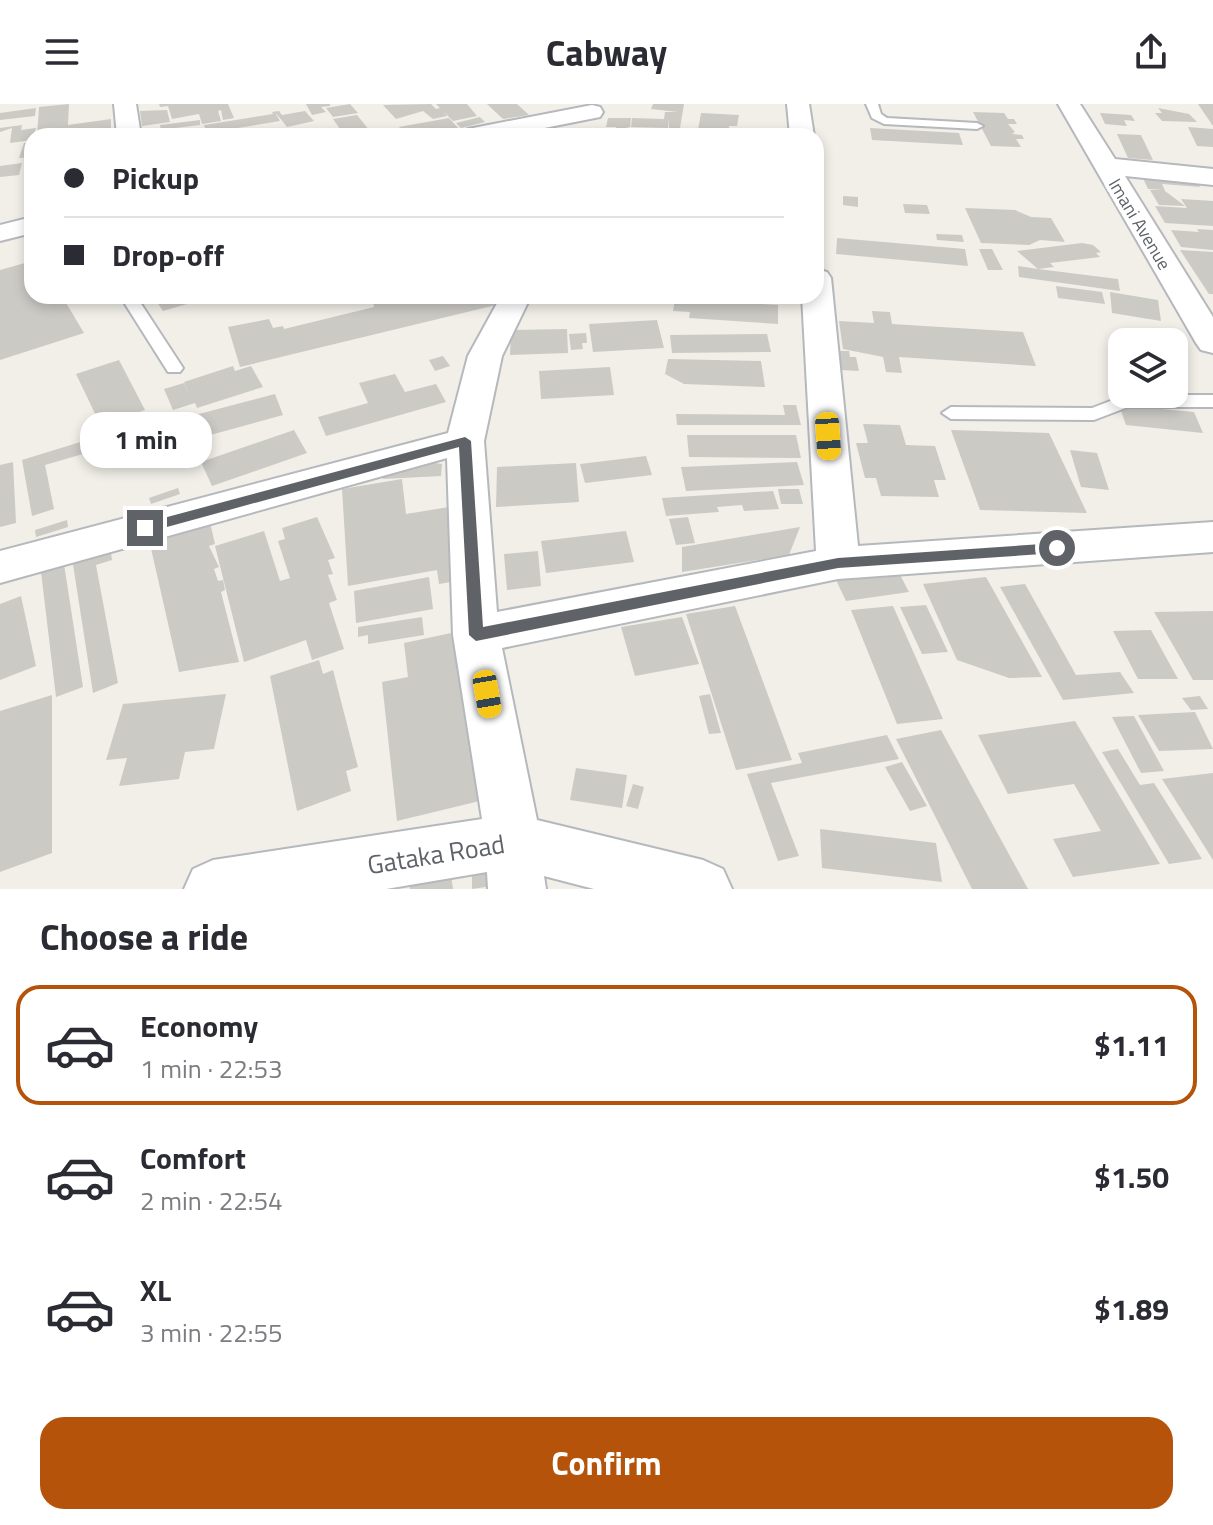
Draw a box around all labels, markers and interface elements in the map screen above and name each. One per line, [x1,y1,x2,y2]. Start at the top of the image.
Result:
text: Cabway [546,25,667,80]
icon: menu [40,30,84,74]
icon: share [1129,30,1173,74]
text: Pickup [112,155,199,201]
street label: Imani Avenue [1102,173,1178,275]
text: Drop-off [112,232,224,278]
map controls [1108,328,1188,408]
button: layers [1108,328,1188,408]
car [814,411,842,461]
callout: 1 min [79,412,211,468]
text: 1 min [114,420,178,459]
route end [127,510,163,546]
route start [1039,530,1075,566]
car [471,668,503,720]
street label: Gataka Road [364,824,508,884]
text: Choose a ride [40,909,248,964]
text: Economy [140,1003,258,1049]
icon: car [44,1009,116,1081]
text: $1.11 [1094,1022,1169,1068]
text: 1 min · 22:53 [140,1049,283,1088]
text: Comfort [140,1135,246,1181]
icon: car [44,1141,116,1213]
text: $1.50 [1094,1154,1169,1200]
text: 2 min · 22:54 [140,1181,283,1220]
text: XL [140,1267,171,1313]
icon: car [44,1273,116,1345]
text: $1.89 [1094,1286,1169,1332]
text: 3 min · 22:55 [140,1313,283,1352]
button: Confirm [40,1417,1173,1509]

